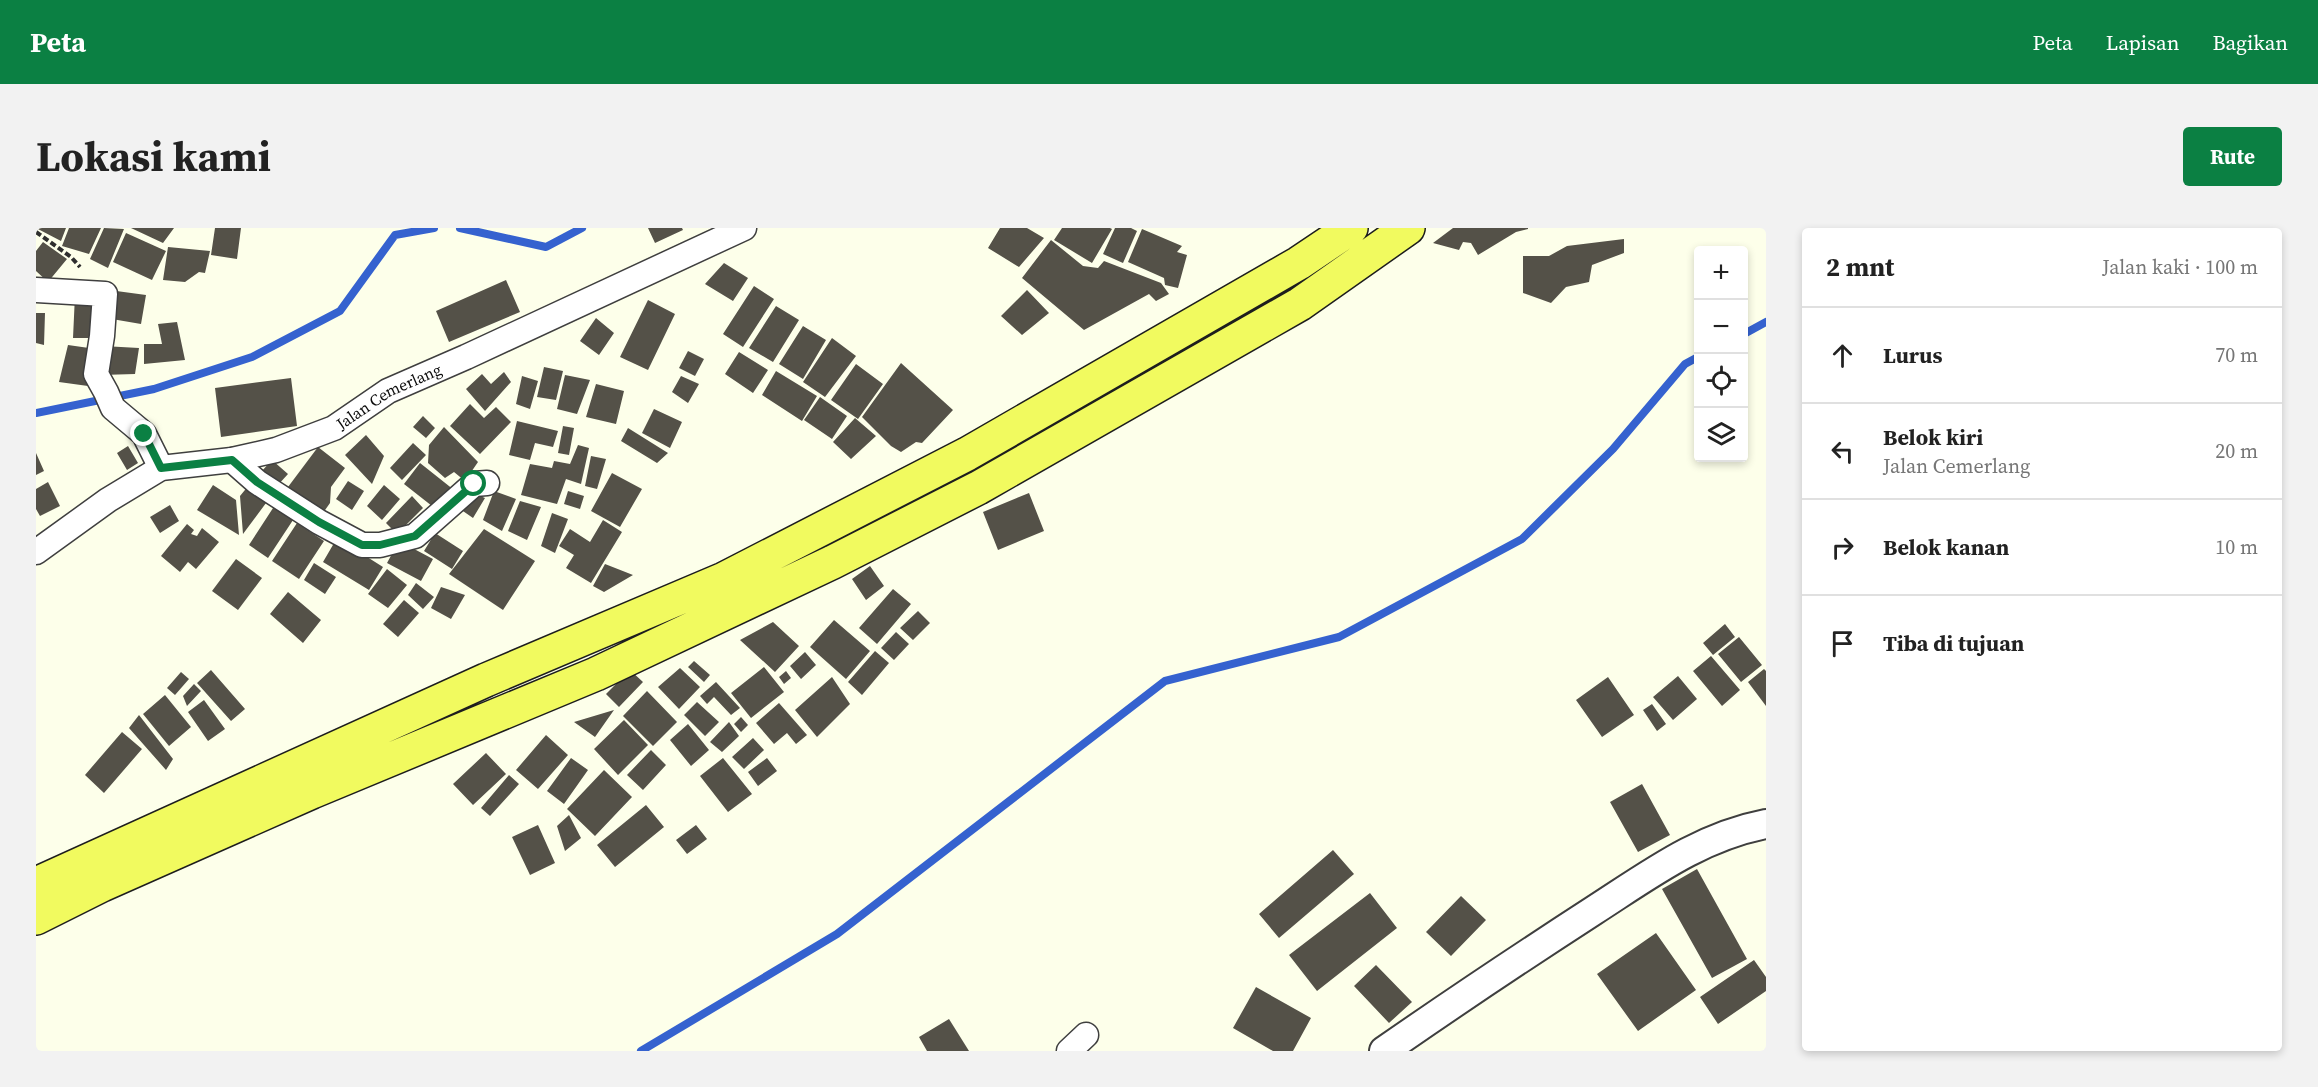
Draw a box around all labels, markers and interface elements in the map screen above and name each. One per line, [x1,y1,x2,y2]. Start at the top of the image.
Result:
text: Peta [30,23,86,61]
text: Peta [2032,28,2073,57]
text: Lapisan [2106,28,2179,57]
text: Bagikan [2212,28,2288,57]
text: Lokasi kami [36,127,271,185]
button: Rute [2183,127,2282,186]
map controls [1694,246,1748,462]
button: + [1694,246,1748,300]
text: 2 mnt [1826,249,1894,285]
text: Jalan kaki · 100 m [2102,253,2258,281]
button: − [1694,300,1748,354]
icon: ahead [1826,339,1859,372]
text: Lurus [1883,340,1942,370]
text: 70 m [2215,341,2258,369]
button: locate [1694,354,1748,408]
street label: Jalan Cemerlang [331,358,445,435]
button: layers [1694,408,1748,462]
route end [130,420,156,446]
text: Belok kiri [1883,422,1983,452]
icon: left [1826,435,1859,468]
text: 20 m [2215,437,2258,465]
text: Jalan Cemerlang [1883,452,2030,480]
route start [460,470,486,496]
icon: right [1826,531,1859,564]
text: Belok kanan [1883,532,2009,562]
text: 10 m [2215,533,2258,561]
icon: arrive [1826,627,1859,660]
text: Tiba di tujuan [1883,628,2024,658]

